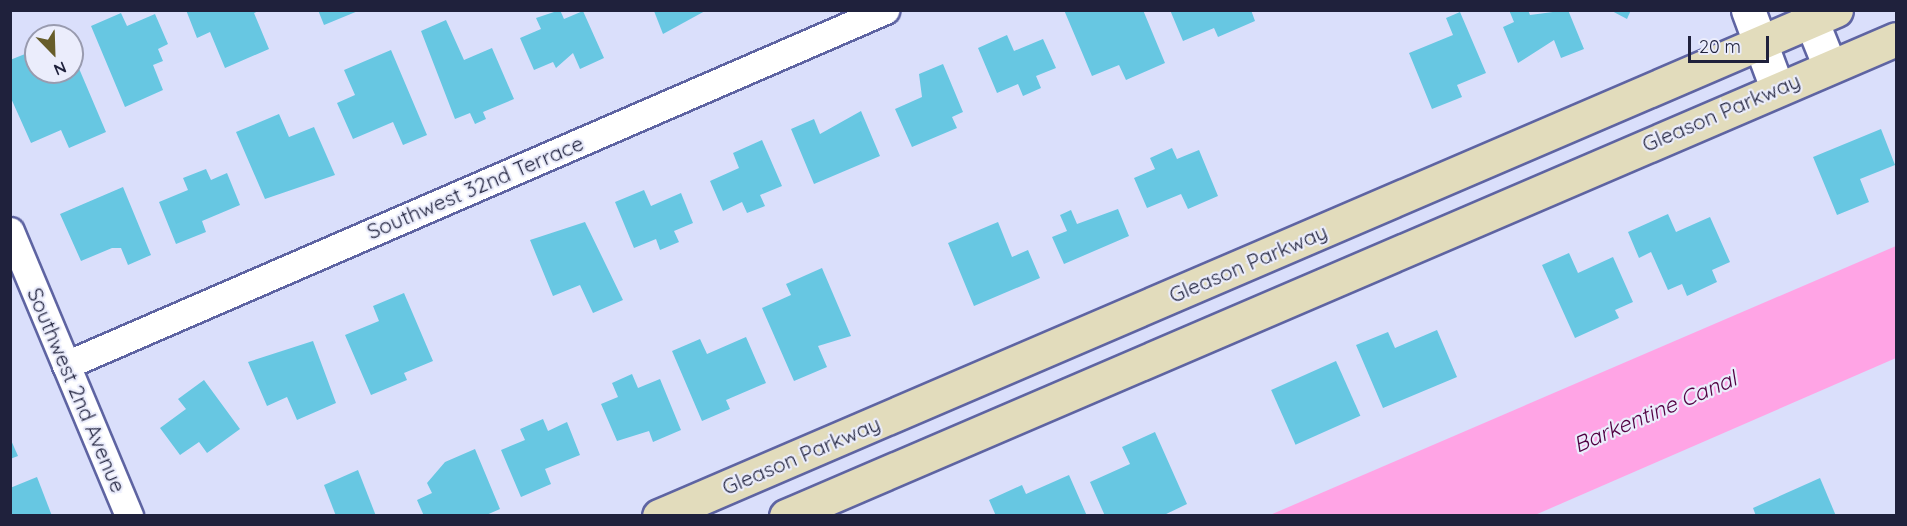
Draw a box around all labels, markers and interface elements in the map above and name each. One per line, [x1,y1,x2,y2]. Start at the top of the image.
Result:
north arrow [24,24,84,84]
scale bar [1691,24,1772,62]
text: 20 m [1699,35,1741,58]
text: N [51,57,70,80]
street label: Gleason Parkway [1638,67,1804,157]
street label: Southwest 32nd Terrace [363,130,587,244]
street label: Gleason Parkway [1165,218,1331,308]
street label: Southwest 2nd Avenue [22,284,132,496]
water label: Barkentine Canal [1569,366,1741,458]
street label: Gleason Parkway [718,410,884,500]

